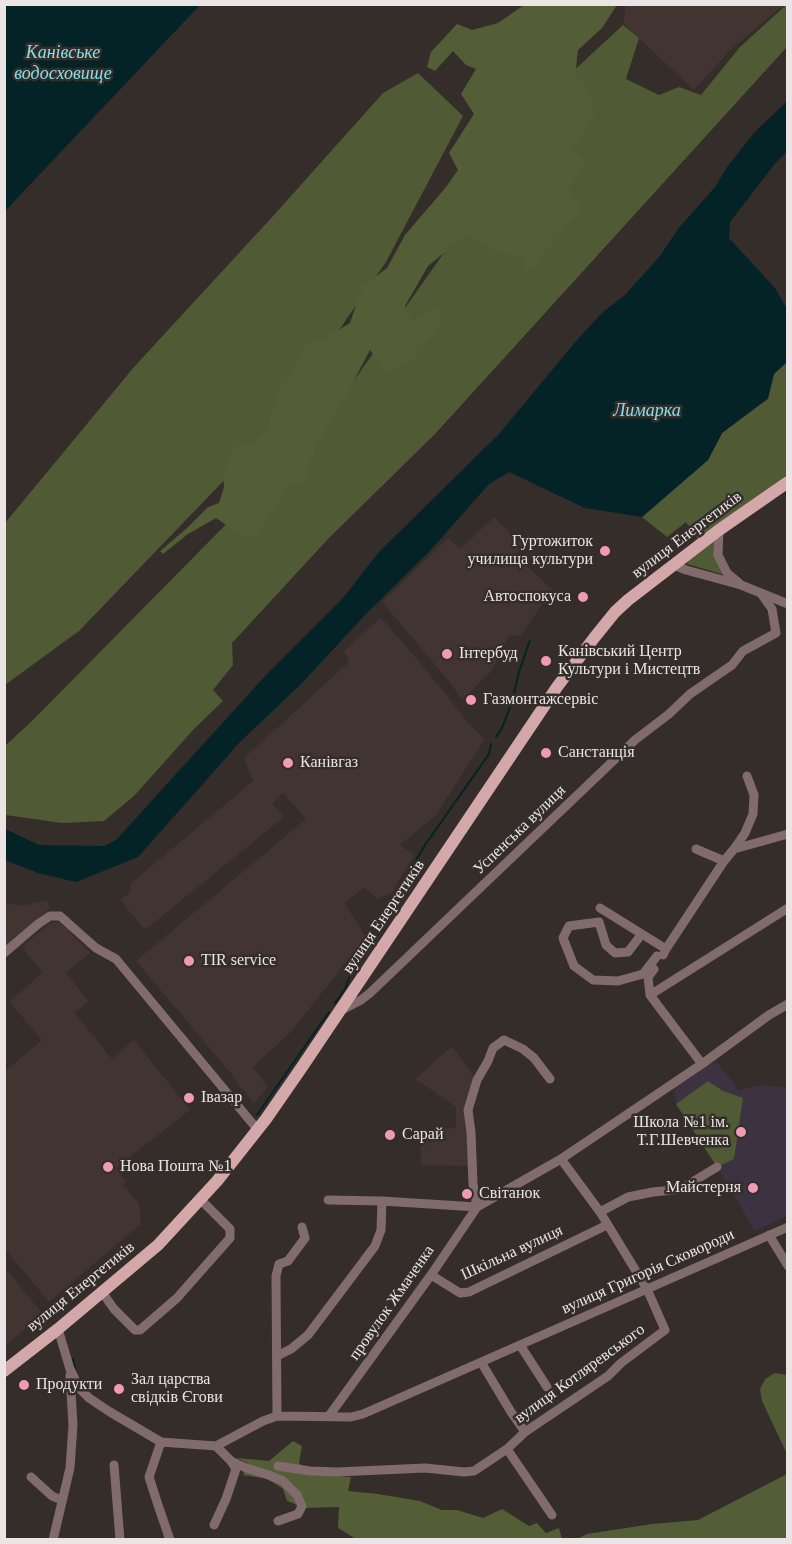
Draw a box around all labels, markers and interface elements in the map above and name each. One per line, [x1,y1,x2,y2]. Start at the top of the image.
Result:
water label: Канівське водосховище [14,42,112,84]
water label: Лимарка [613,400,681,422]
street label: вулиця Енергетиків [628,487,746,583]
place label: Гуртожиток училища культури [468,532,593,570]
marker: Гуртожиток училища культури [598,544,612,558]
place label: Автоспокуса [484,587,571,607]
marker: Автоспокуса [576,590,590,604]
place label: Канівський Центр Культури і Мистецтв [558,642,700,680]
place label: Інтербуд [459,644,518,664]
marker: Інтербуд [440,647,454,661]
marker: Канівський Центр Культури і Мистецтв [539,654,553,668]
place label: Газмонтажсервіс [483,690,598,710]
marker: Газмонтажсервіс [464,693,478,707]
place label: Санстанція [558,743,635,763]
marker: Санстанція [539,746,553,760]
place label: Канівгаз [300,753,358,773]
marker: Канівгаз [281,756,295,770]
street label: Успенська вулиця [470,781,570,879]
street label: вулиця Енергетиків [339,857,429,977]
place label: TIR service [201,951,276,971]
marker: TIR service [182,954,196,968]
place label: Івазар [201,1088,242,1108]
marker: Івазар [182,1091,196,1105]
place label: Школа №1 ім. Т.Г.Шевченка [633,1113,729,1151]
place label: Сарай [402,1125,443,1145]
marker: Школа №1 ім. Т.Г.Шевченка [734,1125,748,1139]
marker: Сарай [383,1128,397,1142]
place label: Нова Пошта №1 [120,1157,231,1177]
marker: Нова Пошта №1 [101,1160,115,1174]
place label: Майстерня [666,1178,741,1198]
marker: Майстерня [746,1181,760,1195]
place label: Світанок [479,1184,540,1204]
marker: Світанок [460,1187,474,1201]
street label: Шкільна вулиця [458,1221,566,1285]
street label: вулиця Григорія Сковороди [559,1225,737,1319]
street label: вулиця Енергетиків [23,1238,139,1336]
street label: провулок Жмаченка [345,1242,439,1364]
street label: вулиця Котляревського [511,1320,649,1428]
place label: Зал царства свідків Єгови [131,1370,223,1408]
place label: Продукти [36,1375,102,1395]
marker: Продукти [17,1378,31,1392]
marker: Зал царства свідків Єгови [112,1382,126,1396]

